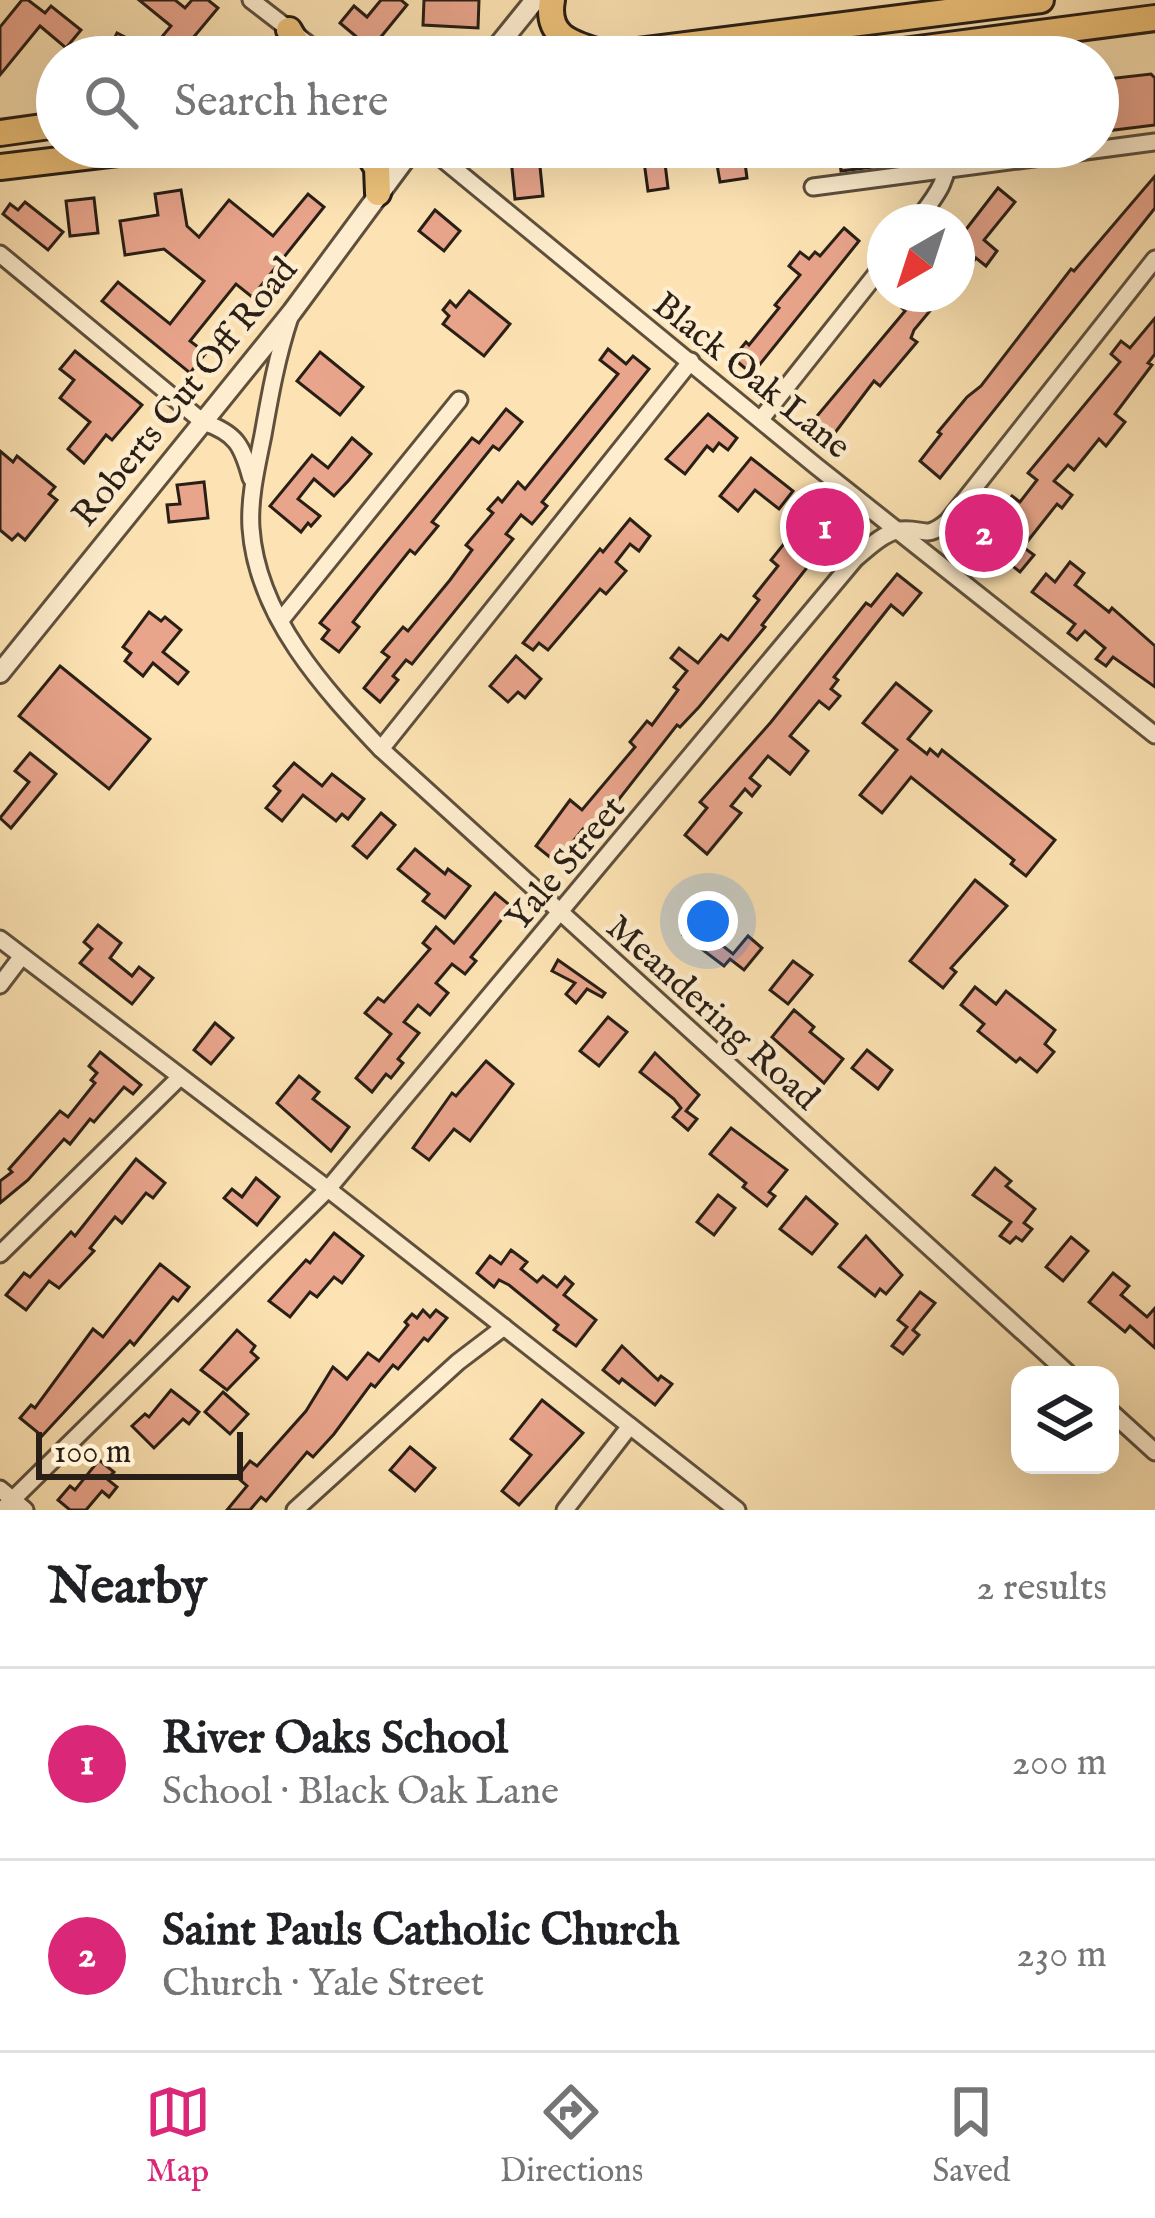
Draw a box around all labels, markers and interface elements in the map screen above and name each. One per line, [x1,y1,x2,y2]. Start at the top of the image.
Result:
search box [36,36,1119,168]
icon: search [78,69,144,135]
text: Search here [174,74,388,131]
north arrow [867,204,975,312]
street label: Roberts Cut Off Road [62,248,309,537]
street label: Black Oak Lane [643,283,859,470]
pin: 1 [786,482,864,572]
pin: 2 [945,488,1023,578]
street label: Yale Street [496,787,636,941]
your location [678,891,738,951]
street label: Meandering Road [596,905,829,1122]
map controls [1011,1366,1119,1474]
button: layers [1011,1366,1119,1474]
scale bar [36,1426,243,1479]
text: 100 m [54,1432,131,1474]
text: Nearby [48,1556,207,1621]
text: 2 results [976,1564,1107,1613]
text: River Oaks School [162,1711,508,1768]
text: 1 [80,1739,94,1788]
text: 200 m [1012,1739,1107,1788]
text: School · Black Oak Lane [162,1768,559,1817]
text: Saint Pauls Catholic Church [162,1903,679,1960]
text: 2 [78,1931,96,1980]
text: 230 m [1016,1931,1107,1980]
text: Church · Yale Street [162,1960,484,2009]
tab: Map [145,2079,211,2193]
tab: Directions [500,2079,643,2193]
tab: Saved [932,2079,1010,2193]

